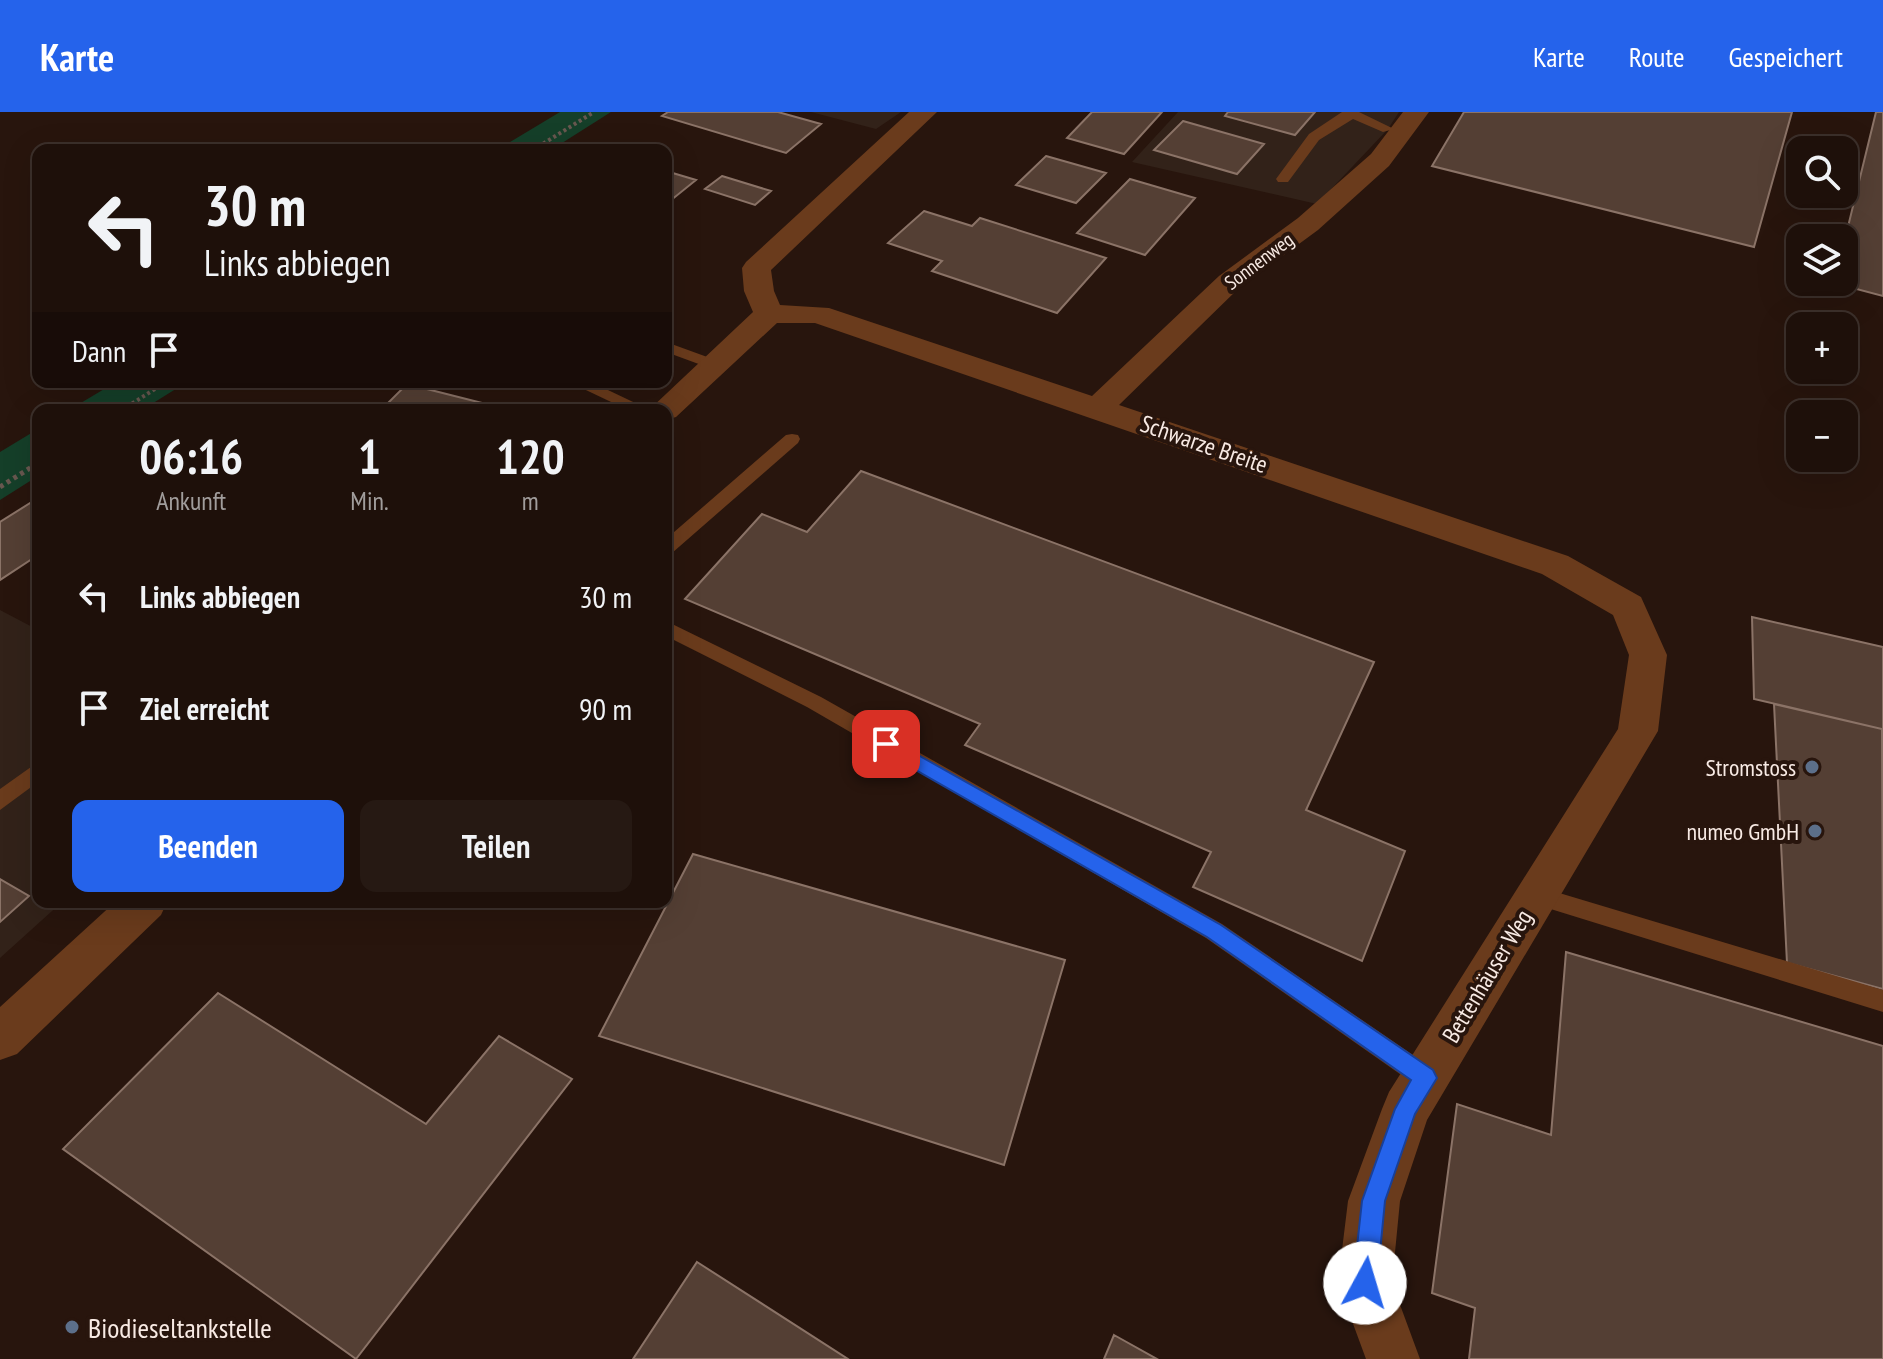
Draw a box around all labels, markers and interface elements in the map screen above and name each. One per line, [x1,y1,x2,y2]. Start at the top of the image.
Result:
text: Karte [40,32,114,81]
text: Karte [1533,38,1585,75]
text: Route [1629,38,1684,75]
text: Gespeichert [1728,38,1843,75]
map controls [1786,136,1858,472]
button: search [1786,136,1858,208]
text: 30 m [204,169,306,241]
icon: left [72,176,176,280]
button: layers [1786,224,1858,296]
street label: Sonnenweg [1219,226,1299,296]
text: Links abbiegen [204,239,391,286]
button: + [1786,312,1858,384]
icon: arrive [142,328,186,372]
text: Dann [72,331,126,370]
button: − [1786,400,1858,472]
street label: Schwarze Breite [1136,408,1272,480]
text: 06:16 [139,425,243,487]
text: 1 [358,425,381,487]
text: 120 [496,425,565,487]
text: Ankunft [156,484,226,517]
text: Min. [350,484,389,517]
text: m [522,484,539,517]
icon: left [72,574,116,618]
text: Links abbiegen [140,577,300,616]
text: 30 m [579,577,632,616]
icon: arrive [72,686,116,730]
text: Ziel erreicht [140,689,269,728]
text: 90 m [579,689,632,728]
pin [852,710,920,778]
icon: arrive [864,722,908,766]
place label: Stromstoss [1705,752,1796,783]
marker: Stromstoss [1803,758,1821,776]
button: Beenden [72,800,344,892]
button: Teilen [360,800,632,892]
place label: numeo GmbH [1687,816,1799,847]
marker: numeo GmbH [1806,822,1824,840]
street label: Bettenhäuser Weg [1435,904,1539,1048]
position arrow [1323,1241,1407,1325]
place label: Biodieseltankstelle [88,1309,272,1346]
marker: Biodieseltankstelle [63,1318,81,1336]

